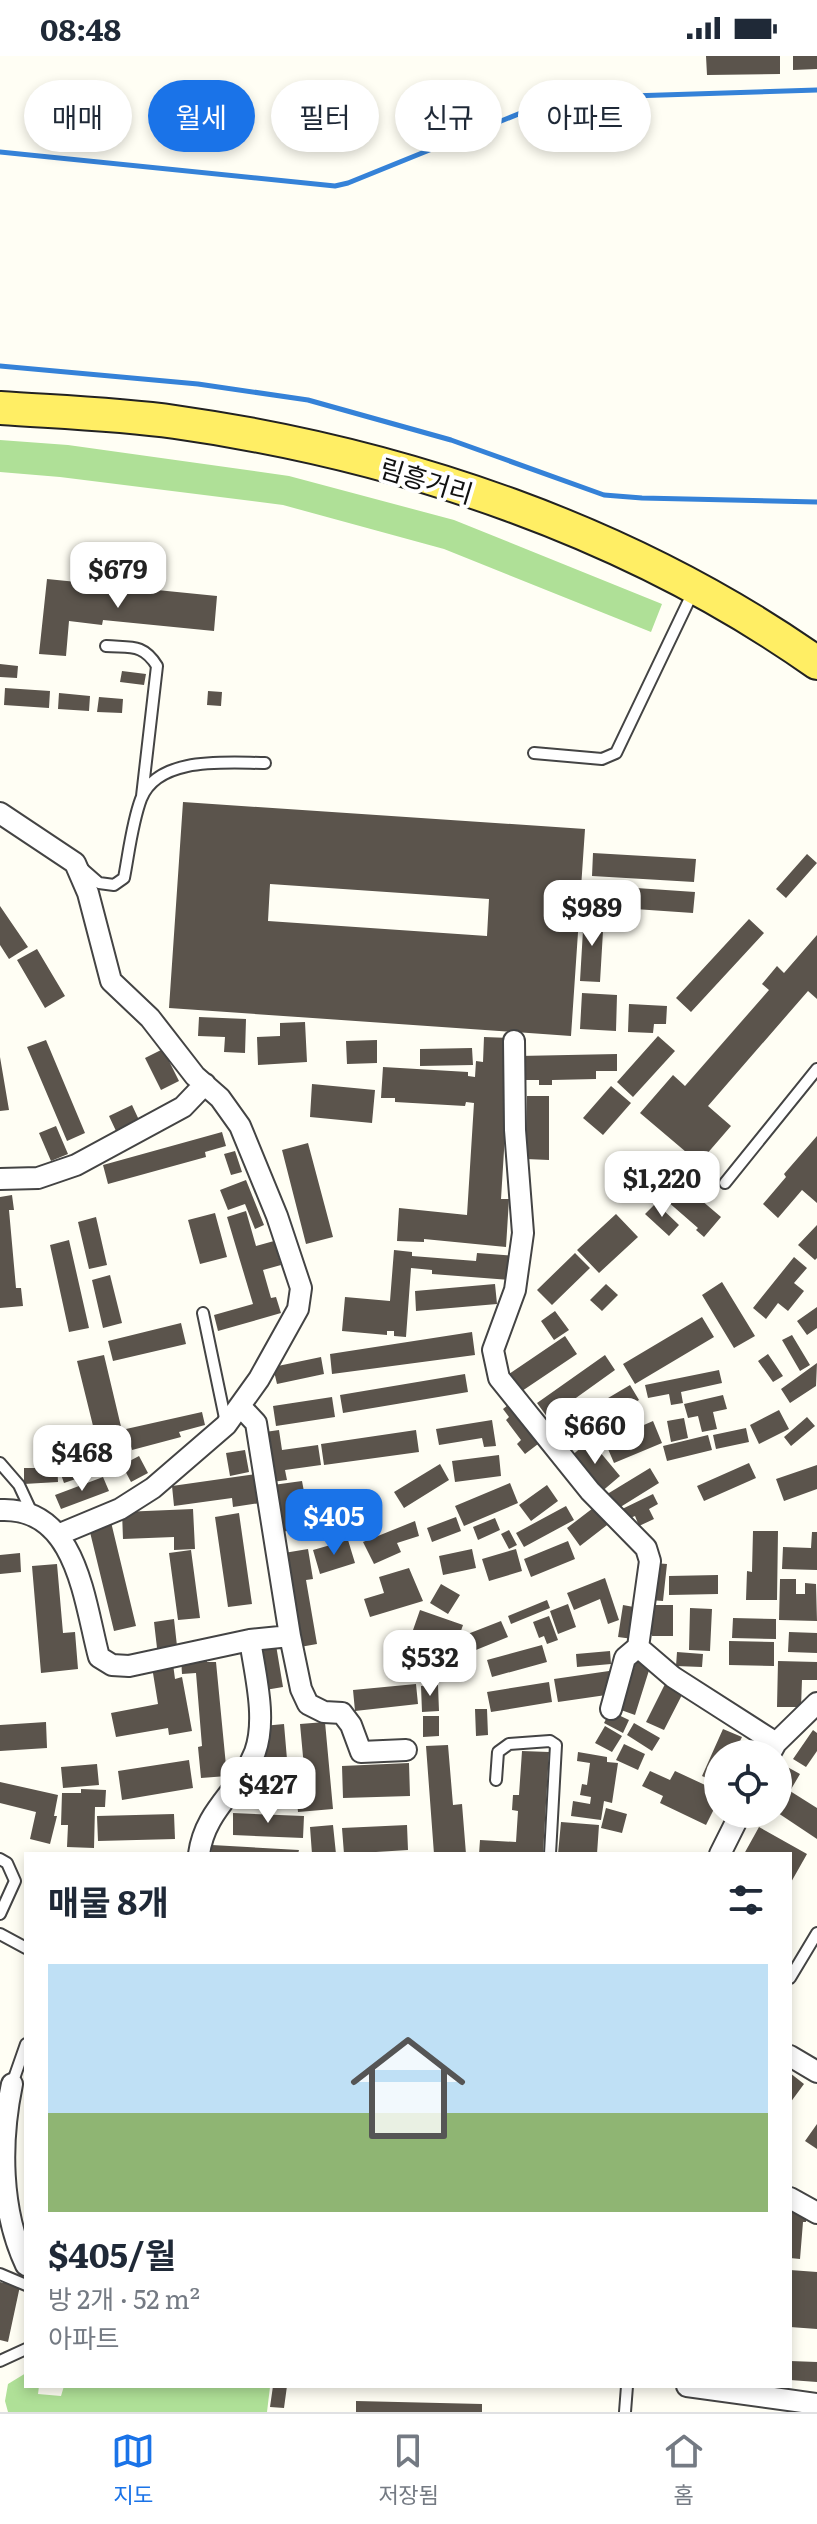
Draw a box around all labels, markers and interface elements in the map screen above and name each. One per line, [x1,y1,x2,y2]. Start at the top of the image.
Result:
text: 08:48 [40,6,121,50]
chip: 매매 [24,80,132,152]
chip: 월세 [148,80,255,152]
chip: 필터 [271,80,379,152]
chip: 신규 [395,80,502,152]
chip: 아파트 [518,80,651,152]
street label: 림흥거리 [376,446,478,512]
pin: $679 [71,542,165,610]
text: $679 [88,548,148,587]
pin: $989 [545,880,639,948]
text: $989 [562,886,622,925]
pin: $1,220 [597,1151,727,1219]
text: $1,220 [623,1157,701,1196]
pin: $660 [548,1398,642,1466]
text: $660 [564,1404,626,1443]
pin: $468 [35,1425,129,1493]
text: $468 [51,1431,113,1470]
pin: $405 [287,1489,381,1557]
text: $405 [303,1495,365,1534]
pin: $532 [383,1630,477,1698]
text: $532 [401,1636,459,1675]
map controls [704,1740,792,1828]
button: locate [704,1740,792,1828]
pin: $427 [221,1757,315,1825]
text: $427 [239,1763,297,1802]
text: 매물 8개 [48,1875,169,1925]
icon: filters [724,1878,768,1922]
icon: home [336,2016,480,2160]
text: $405/월 [48,2228,176,2278]
text: 방 2개 · 52 m² [48,2278,200,2317]
text: 아파트 [48,2317,120,2356]
tab: 지도 [111,2429,155,2510]
tab: 저장됨 [378,2429,439,2510]
tab: 홈 [662,2429,706,2510]

